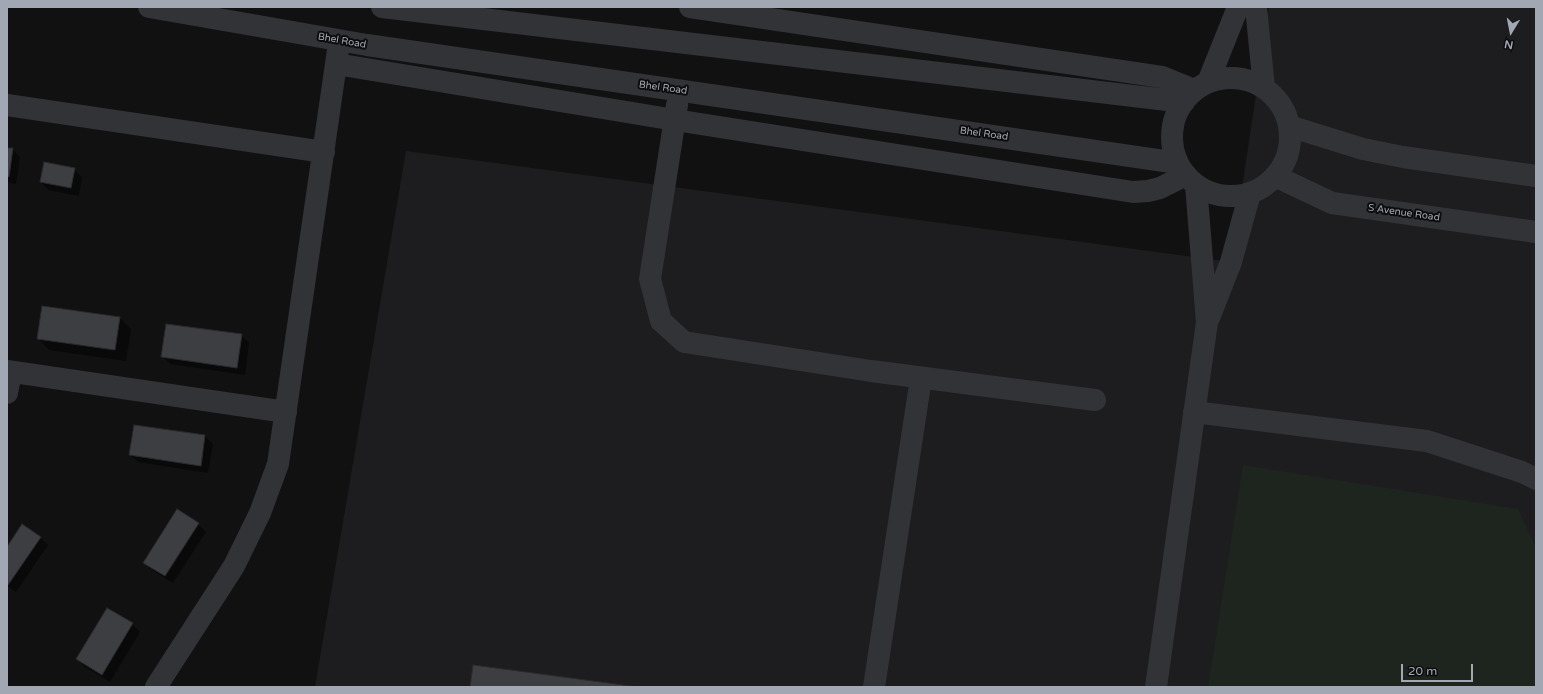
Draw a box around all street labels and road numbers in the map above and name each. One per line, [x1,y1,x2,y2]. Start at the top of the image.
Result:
street label: Bhel Road [317,31,367,51]
street label: Bhel Road [638,79,688,97]
street label: Bhel Road [959,125,1009,143]
street label: S Avenue Road [1367,202,1441,224]

